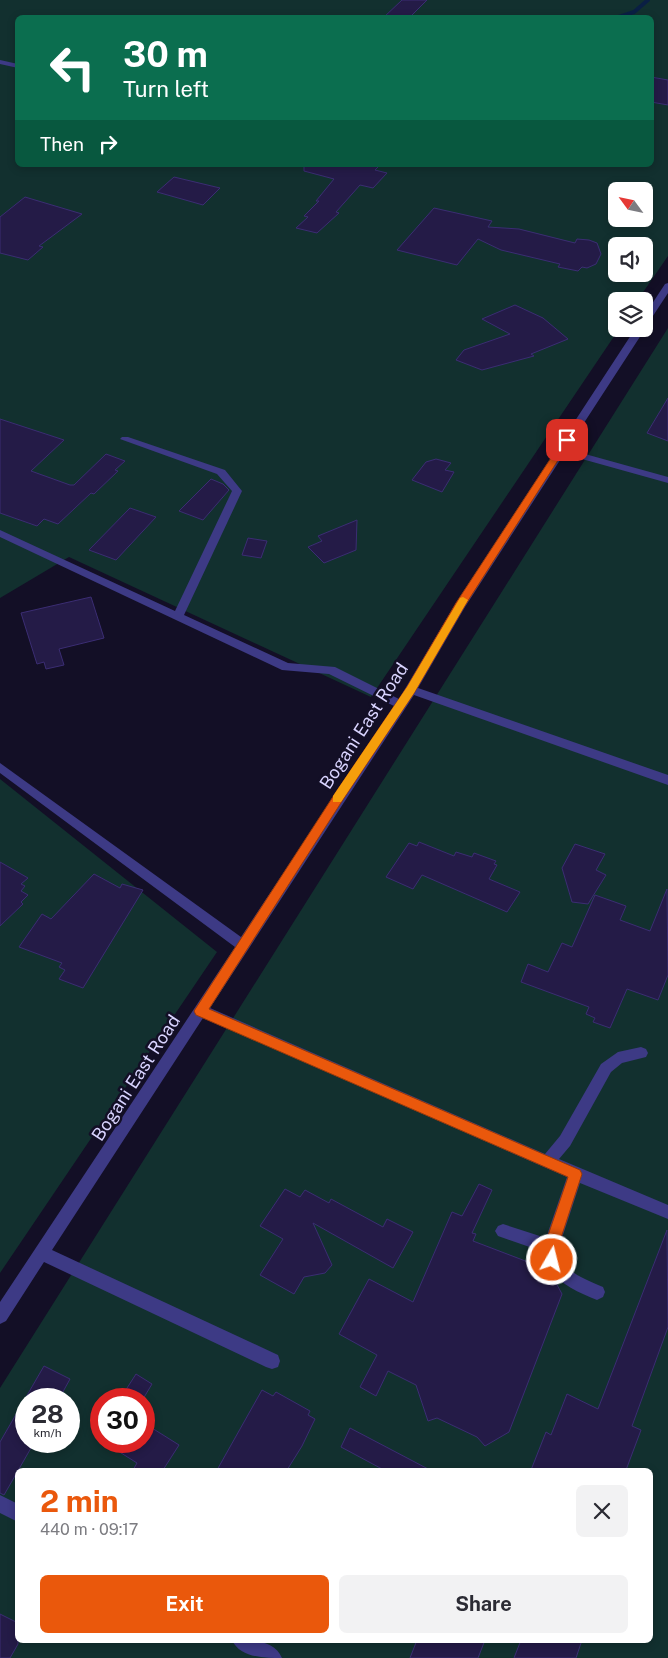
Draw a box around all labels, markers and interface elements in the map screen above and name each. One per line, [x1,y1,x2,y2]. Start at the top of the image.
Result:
text: 30 m [123,34,208,75]
icon: left [40,35,105,100]
text: Turn left [123,76,209,102]
icon: right [94,130,122,158]
text: Then [40,133,84,155]
north arrow [608,182,652,228]
map controls [608,182,653,337]
button: sound [608,237,653,282]
button: layers [608,292,653,337]
pin [546,419,588,461]
icon: arrive [553,426,581,454]
street label: Bogani East Road [315,659,412,793]
street label: Bogani East Road [87,1011,184,1145]
position arrow [525,1233,577,1285]
speed limit sign: 30 [90,1388,155,1453]
text: 28 [31,1399,64,1429]
text: km/h [33,1426,62,1440]
text: 2 min [40,1483,119,1519]
button: close [576,1485,628,1537]
text: 440 m · 09:17 [40,1520,138,1539]
button: Exit [40,1575,329,1633]
button: Share [339,1575,628,1633]

